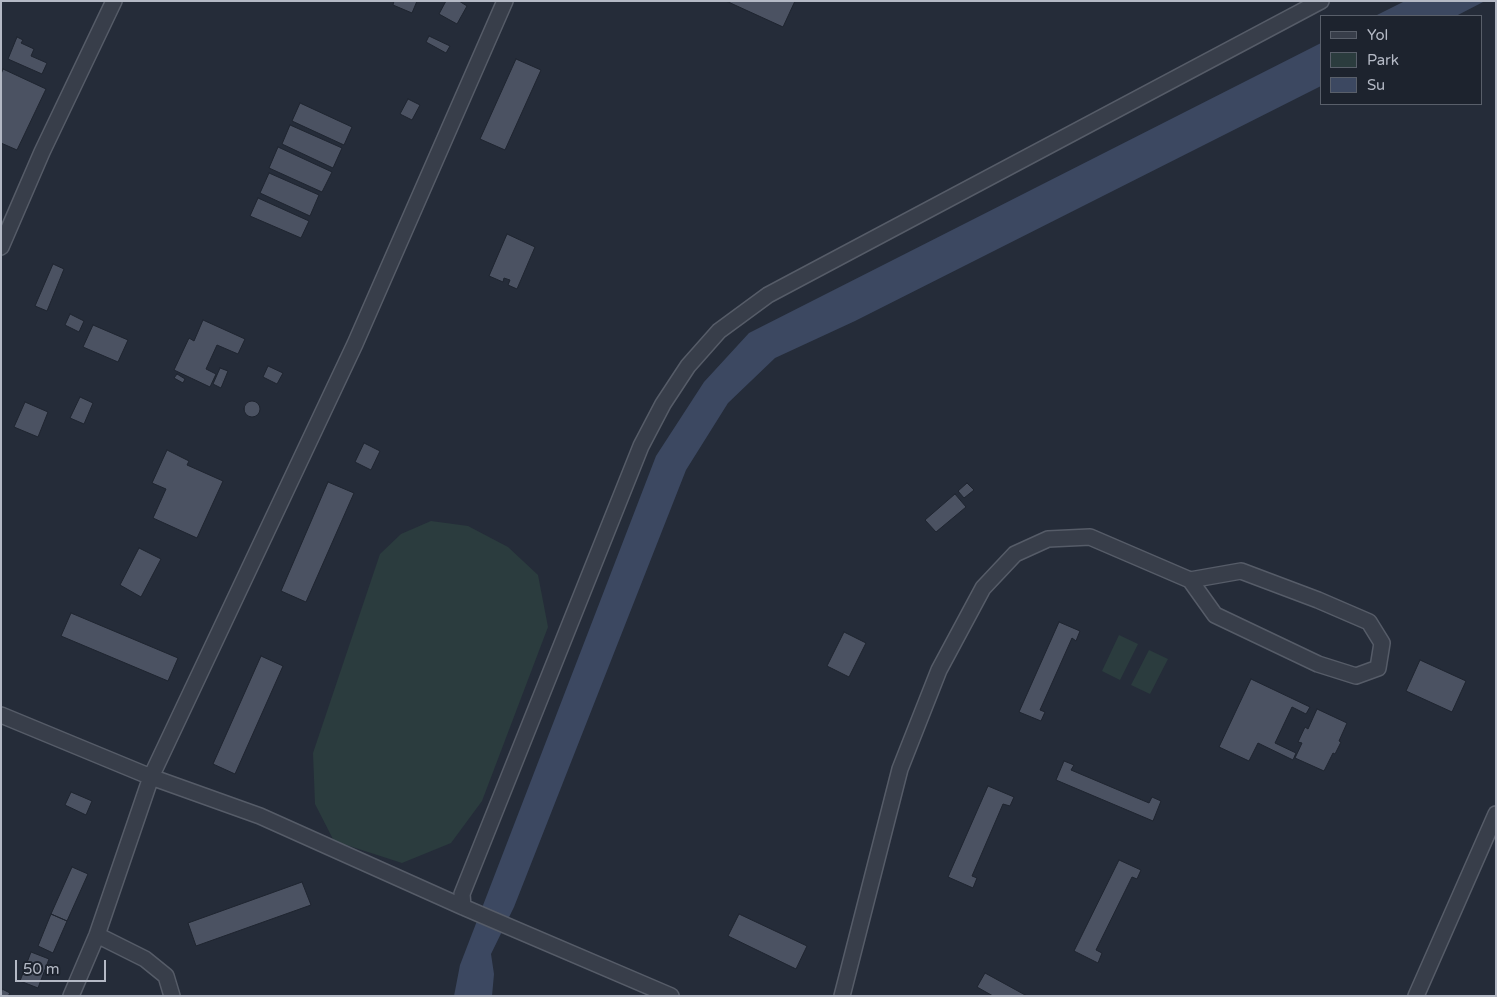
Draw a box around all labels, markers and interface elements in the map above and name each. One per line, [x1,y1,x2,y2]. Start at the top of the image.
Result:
legend [1320,15,1482,105]
text: Yol [1367,26,1388,44]
text: Park [1367,51,1399,69]
text: Su [1367,76,1385,94]
scale bar [18,950,109,982]
text: 50 m [23,960,60,978]

